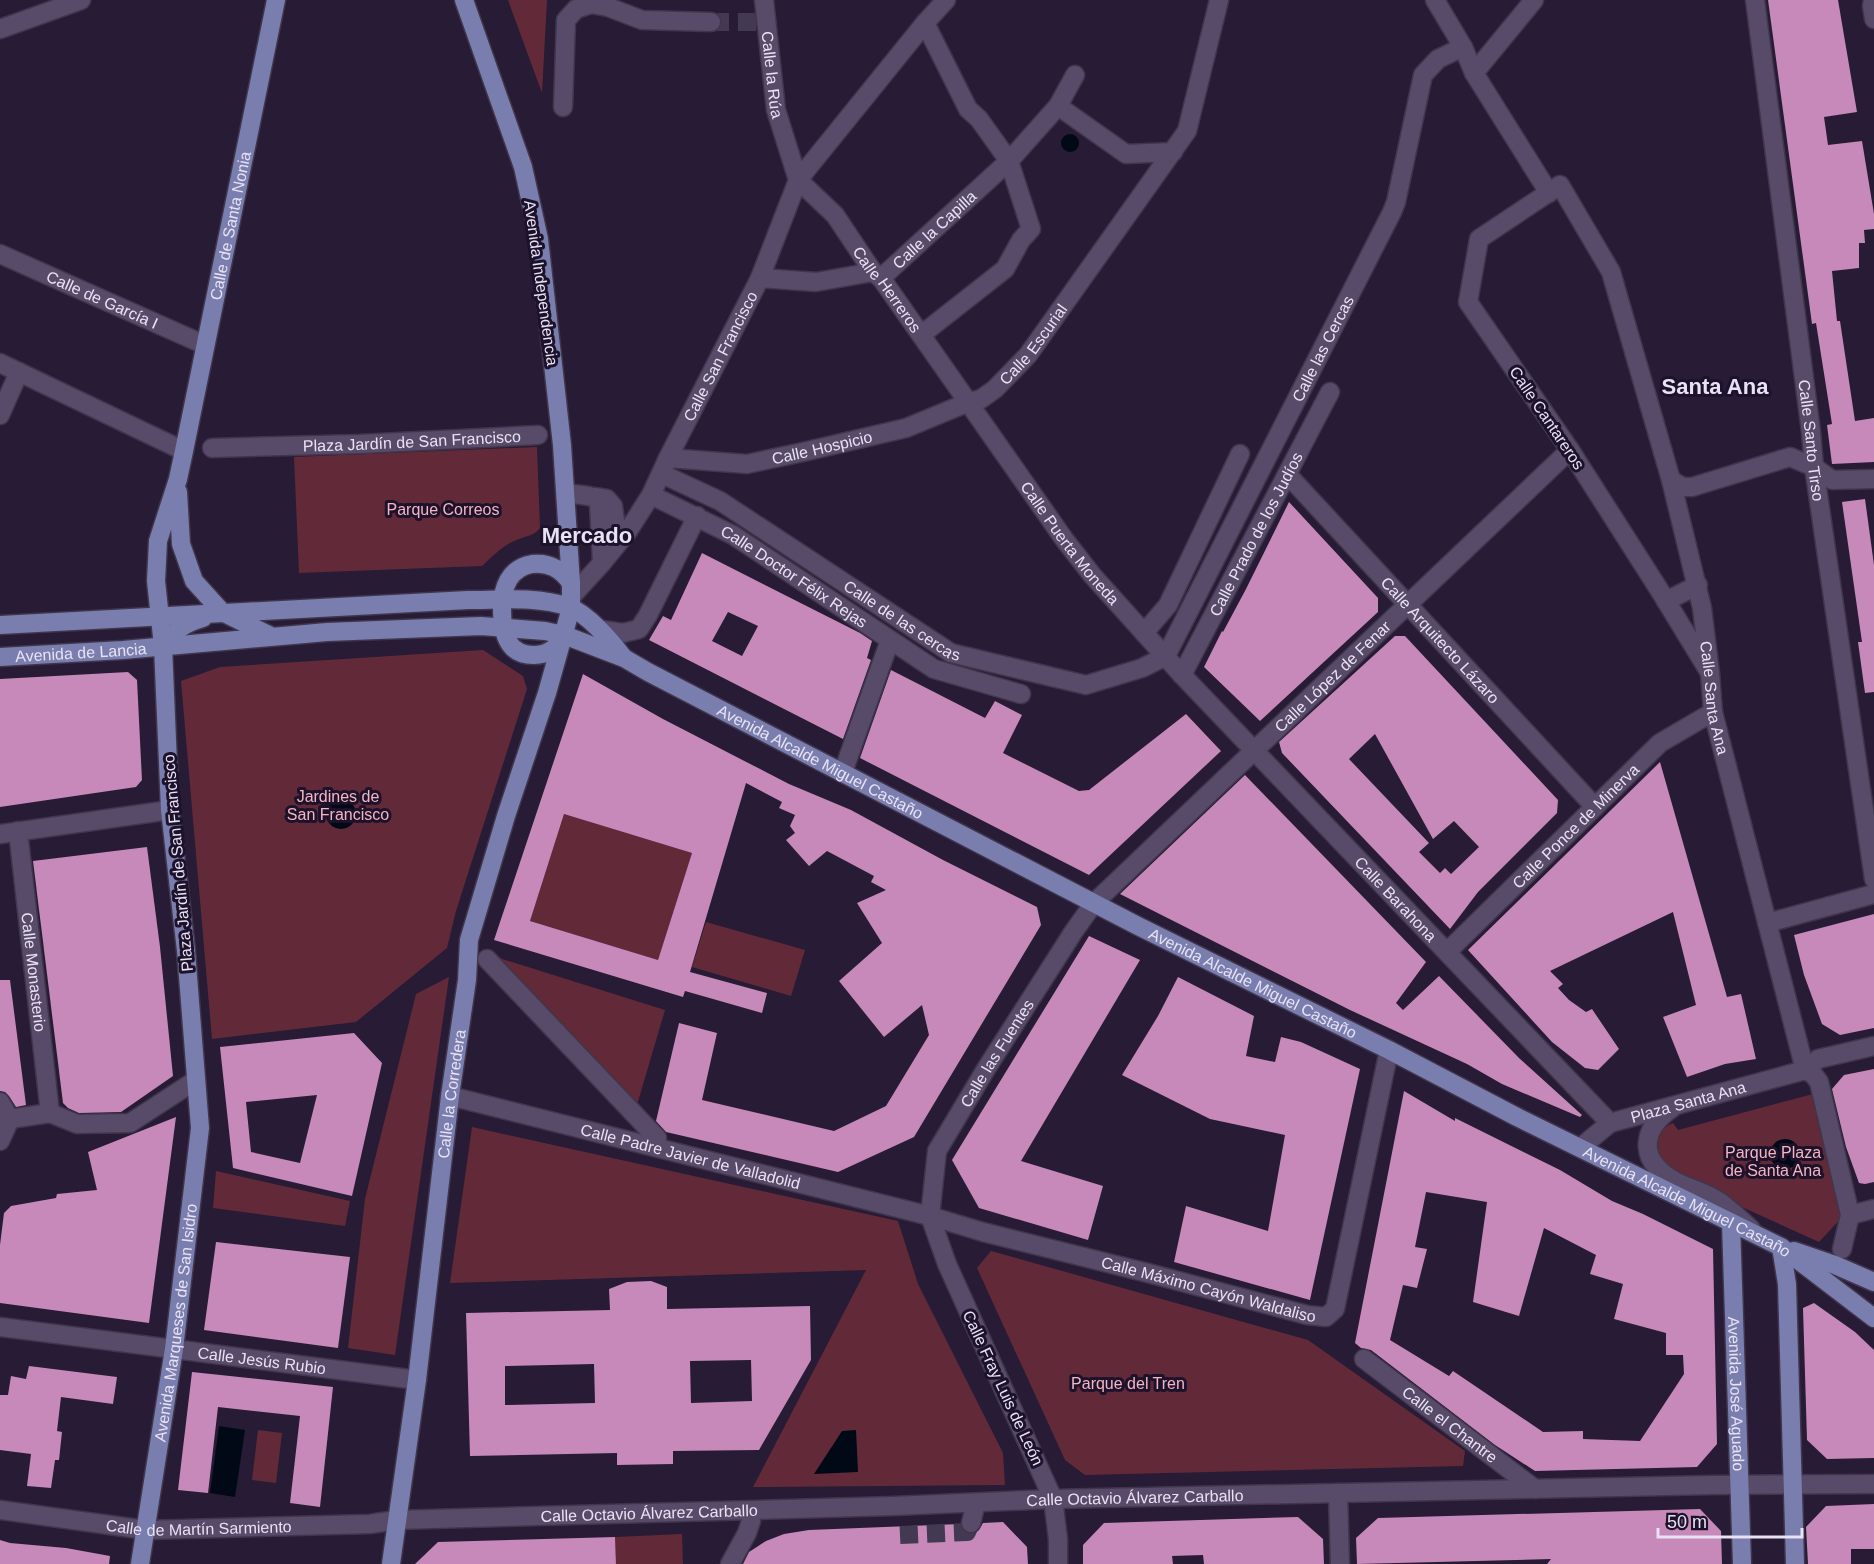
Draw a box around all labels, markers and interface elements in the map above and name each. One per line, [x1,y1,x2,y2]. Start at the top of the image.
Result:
street label: Calle la Rúa [759,30,787,120]
street label: Calle de Santa Nonia [207,150,253,302]
street label: Calle la Capilla [889,187,979,272]
street label: Avenida Independencia [521,199,561,367]
street label: Calle Herreros [850,243,925,335]
street label: Calle de García I [44,267,161,332]
street label: Calle San Francisco [680,288,760,424]
street label: Calle las Cercas [1288,293,1357,404]
street label: Calle Escurial [996,301,1070,388]
street label: Calle Cantareros [1506,363,1588,473]
district label: Santa Ana [1662,374,1769,399]
street label: Calle Santo Tirso [1796,379,1827,502]
street label: Plaza Jardín de San Francisco [303,427,521,454]
street label: Calle Hospicio [770,428,874,467]
street label: Calle Prado de los Judíos [1206,449,1305,619]
street label: Calle Puerta Moneda [1018,478,1123,608]
park label: Parque Correos [387,501,499,518]
street label: Calle Doctor Félix Rejas [718,522,871,631]
district label: Mercado [542,523,632,548]
street label: Calle Arquitecto Lázaro [1378,573,1503,707]
street label: Calle de las cercas [841,577,962,663]
street label: Calle López de Fenar [1271,617,1394,735]
street label: Avenida de Lancia [15,639,147,665]
street label: Calle Santa Ana [1698,640,1732,756]
street label: Avenida Alcalde Miguel Castaño [715,701,926,822]
street label: Plaza Jardín de San Francisco [160,754,196,972]
street label: Calle Ponce de Minerva [1509,760,1642,892]
park label: Jardines de San Francisco [287,788,389,823]
street label: Calle Barahona [1352,853,1440,945]
street label: Calle Monasterio [19,911,49,1033]
street label: Avenida Alcalde Miguel Castaño [1146,924,1360,1041]
street label: Calle las Fuentes [957,996,1037,1110]
street label: Calle la Corredera [434,1028,468,1159]
street label: Plaza Santa Ana [1629,1078,1748,1125]
street label: Calle Padre Javier de Valladolid [579,1121,802,1192]
street label: Avenida Alcalde Miguel Castaño [1581,1143,1794,1260]
park label: Parque Plaza de Santa Ana [1725,1144,1821,1179]
street label: Avenida Marqueses de San Isidro [151,1203,200,1443]
street label: Calle Máximo Cayón Waldaliso [1100,1253,1317,1324]
street label: Calle Fray Luis de León [960,1308,1046,1468]
street label: Avenida José Aguado [1726,1316,1748,1472]
street label: Calle Jesús Rubio [197,1344,327,1377]
park label: Parque del Tren [1071,1375,1185,1392]
street label: Calle el Chantre [1399,1383,1501,1466]
street label: Calle Octavio Álvarez Carballo [1026,1486,1244,1509]
street label: Calle Octavio Álvarez Carballo [540,1501,758,1524]
scale bar [1658,1501,1802,1539]
text: 50 m [1667,1512,1707,1532]
street label: Calle de Martín Sarmiento [105,1516,292,1539]

